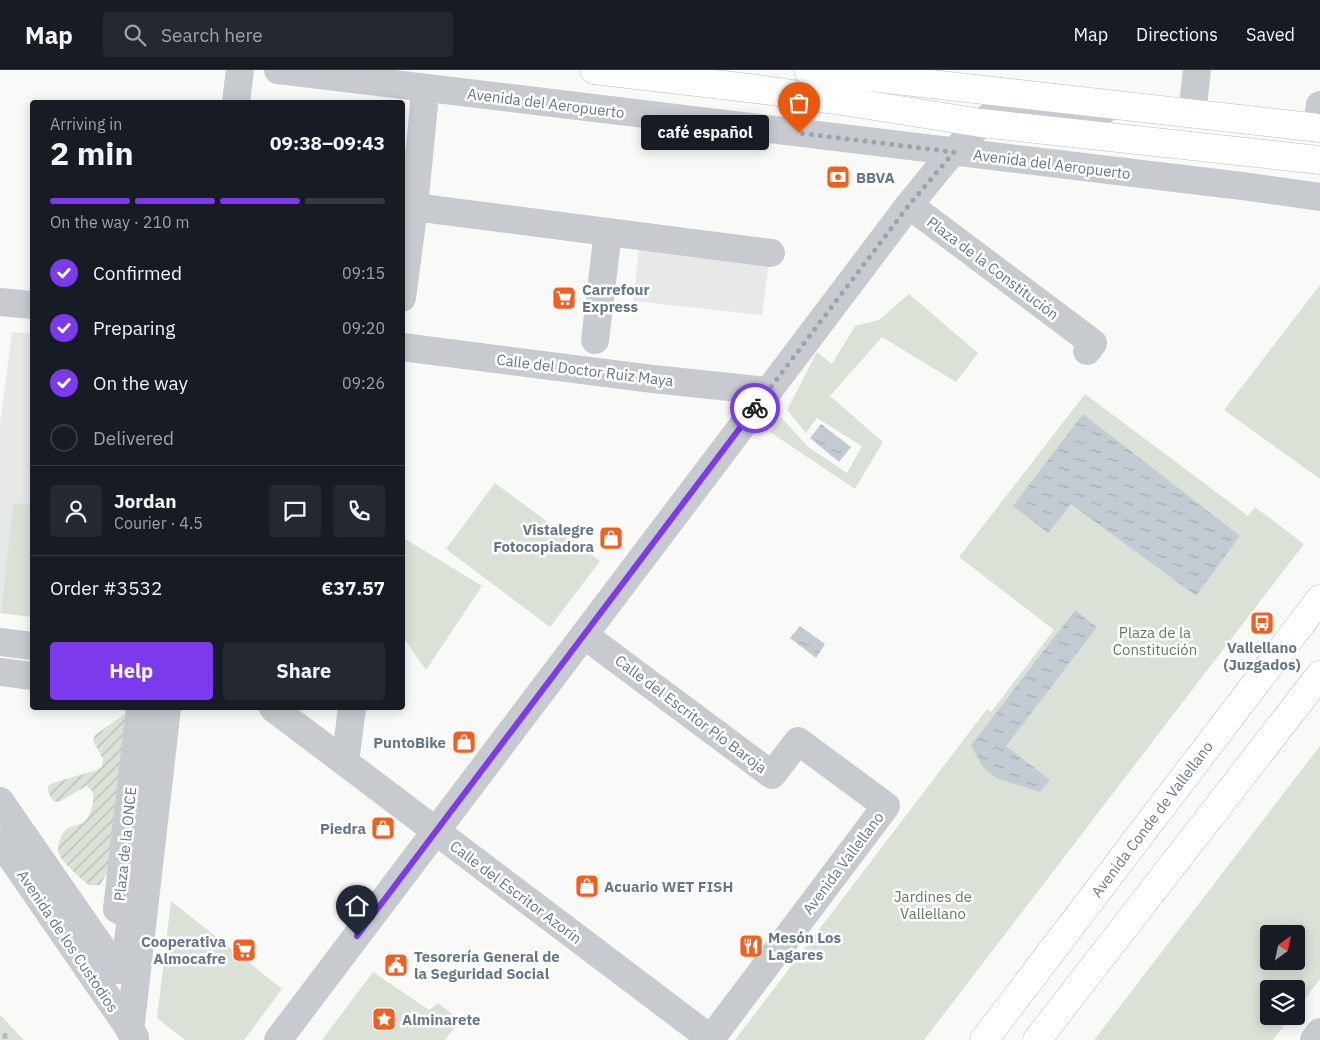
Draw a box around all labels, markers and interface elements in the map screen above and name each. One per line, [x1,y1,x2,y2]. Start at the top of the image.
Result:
search box [103,12,453,57]
text: Map [25,19,73,51]
icon: search [121,21,149,49]
text: Search here [161,23,263,47]
text: Map [1073,23,1108,46]
text: Directions [1136,23,1218,46]
text: Saved [1246,23,1295,46]
pin [778,82,820,133]
street label: Avenida del Aeropuerto [466,84,626,122]
icon: bag [785,89,813,117]
text: Arriving in [50,114,122,134]
callout: café español [642,116,769,150]
text: café español [657,122,753,142]
text: 09:38–09:43 [270,131,385,155]
text: 2 min [50,132,134,174]
street label: Avenida del Aeropuerto [972,145,1132,183]
bank icon: BBVA [825,164,851,190]
place label: BBVA [856,168,895,187]
text: On the way · 210 m [50,212,189,232]
street label: Plaza de la Constitución [923,212,1063,324]
icon: check [50,259,78,287]
text: Confirmed [93,261,182,285]
text: 09:15 [342,263,385,283]
place label: Carrefour Express [582,280,650,316]
supermarket icon: Carrefour Express [551,285,577,311]
icon: check [50,314,78,342]
text: Preparing [93,316,175,340]
text: 09:20 [342,318,385,338]
street label: Calle del Doctor Ruiz Maya [495,350,675,390]
icon: check [50,369,78,397]
text: On the way [93,371,188,395]
text: 09:26 [342,373,385,393]
courier [730,383,780,433]
icon: bike [741,394,769,422]
text: Delivered [93,426,174,450]
button: person [50,485,102,537]
button: chat [269,485,321,537]
button: phone [333,485,385,537]
text: Jordan [114,489,177,513]
text: Courier · 4.5 [114,513,203,533]
place label: Vistalegre Fotocopiadora [493,520,594,556]
shop icon: Vistalegre Fotocopiadora [598,525,624,551]
text: Order #3532 [50,576,162,600]
text: €37.57 [322,576,385,600]
bus stop icon: Vallellano (Juzgados) [1249,610,1275,636]
park label: Plaza de la Constitución [1113,623,1197,659]
place label: Vallellano (Juzgados) [1223,638,1301,674]
button: Help [50,642,213,700]
button: Share [223,642,385,700]
street label: Calle del Escritor Pío Baroja [611,651,771,777]
shop icon: PuntoBike [451,729,477,755]
place label: PuntoBike [373,733,446,752]
street label: Avenida Conde de Vallellano [1087,737,1217,901]
street label: Plaza de la ONCE [110,786,140,902]
street label: Avenida Vallellano [798,808,888,918]
shop icon: Piedra [370,815,396,841]
place label: Piedra [320,819,366,838]
street label: Calle del Escritor Azorín [446,836,586,948]
street label: Avenida de los Custodios [13,866,123,1016]
shop icon: Acuario WET FISH [574,873,600,899]
place label: Acuario WET FISH [604,877,733,896]
pin [336,885,378,936]
park label: Jardines de Vallellano [894,887,972,923]
icon: home [343,892,371,920]
north arrow [1260,925,1305,970]
map controls [1260,925,1305,1025]
place label: Mesón Los Lagares [768,928,841,964]
place label: Cooperativa Almocafre [141,932,226,968]
restaurant icon: Mesón Los Lagares [738,933,764,959]
supermarket icon: Cooperativa Almocafre [231,937,257,963]
place label: Tesorería General de la Seguridad Social [414,947,560,983]
public building icon: Tesorería General de la Seguridad Social [383,952,409,978]
button: layers [1260,980,1305,1025]
place icon: Alminarete [371,1006,397,1032]
place label: Alminarete [402,1010,481,1029]

